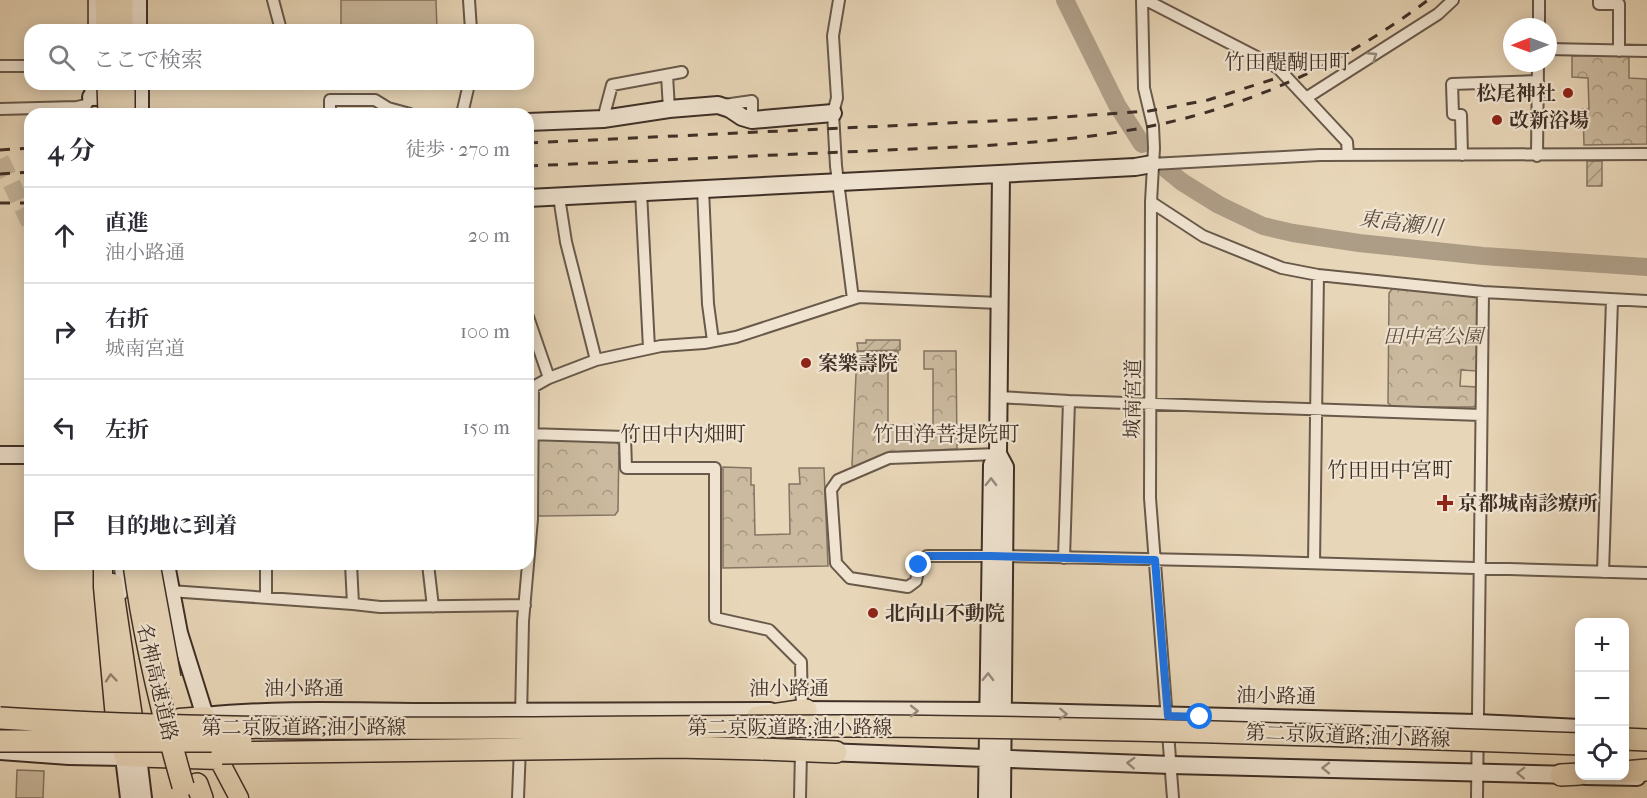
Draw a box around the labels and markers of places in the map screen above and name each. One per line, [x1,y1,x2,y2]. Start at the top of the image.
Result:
place label: 松尾神社 [1476,82,1556,105]
marker: 松尾神社 [1561,86,1575,100]
place label: 改新浴場 [1509,109,1589,132]
marker: 改新浴場 [1490,113,1504,127]
place label: 案樂壽院 [818,352,898,375]
marker: 案樂壽院 [799,356,813,370]
place label: 京都城南診療所 [1458,492,1598,515]
marker: 京都城南診療所 [1436,494,1454,512]
place label: 北向山不動院 [885,602,1005,625]
marker: 北向山不動院 [866,606,880,620]

